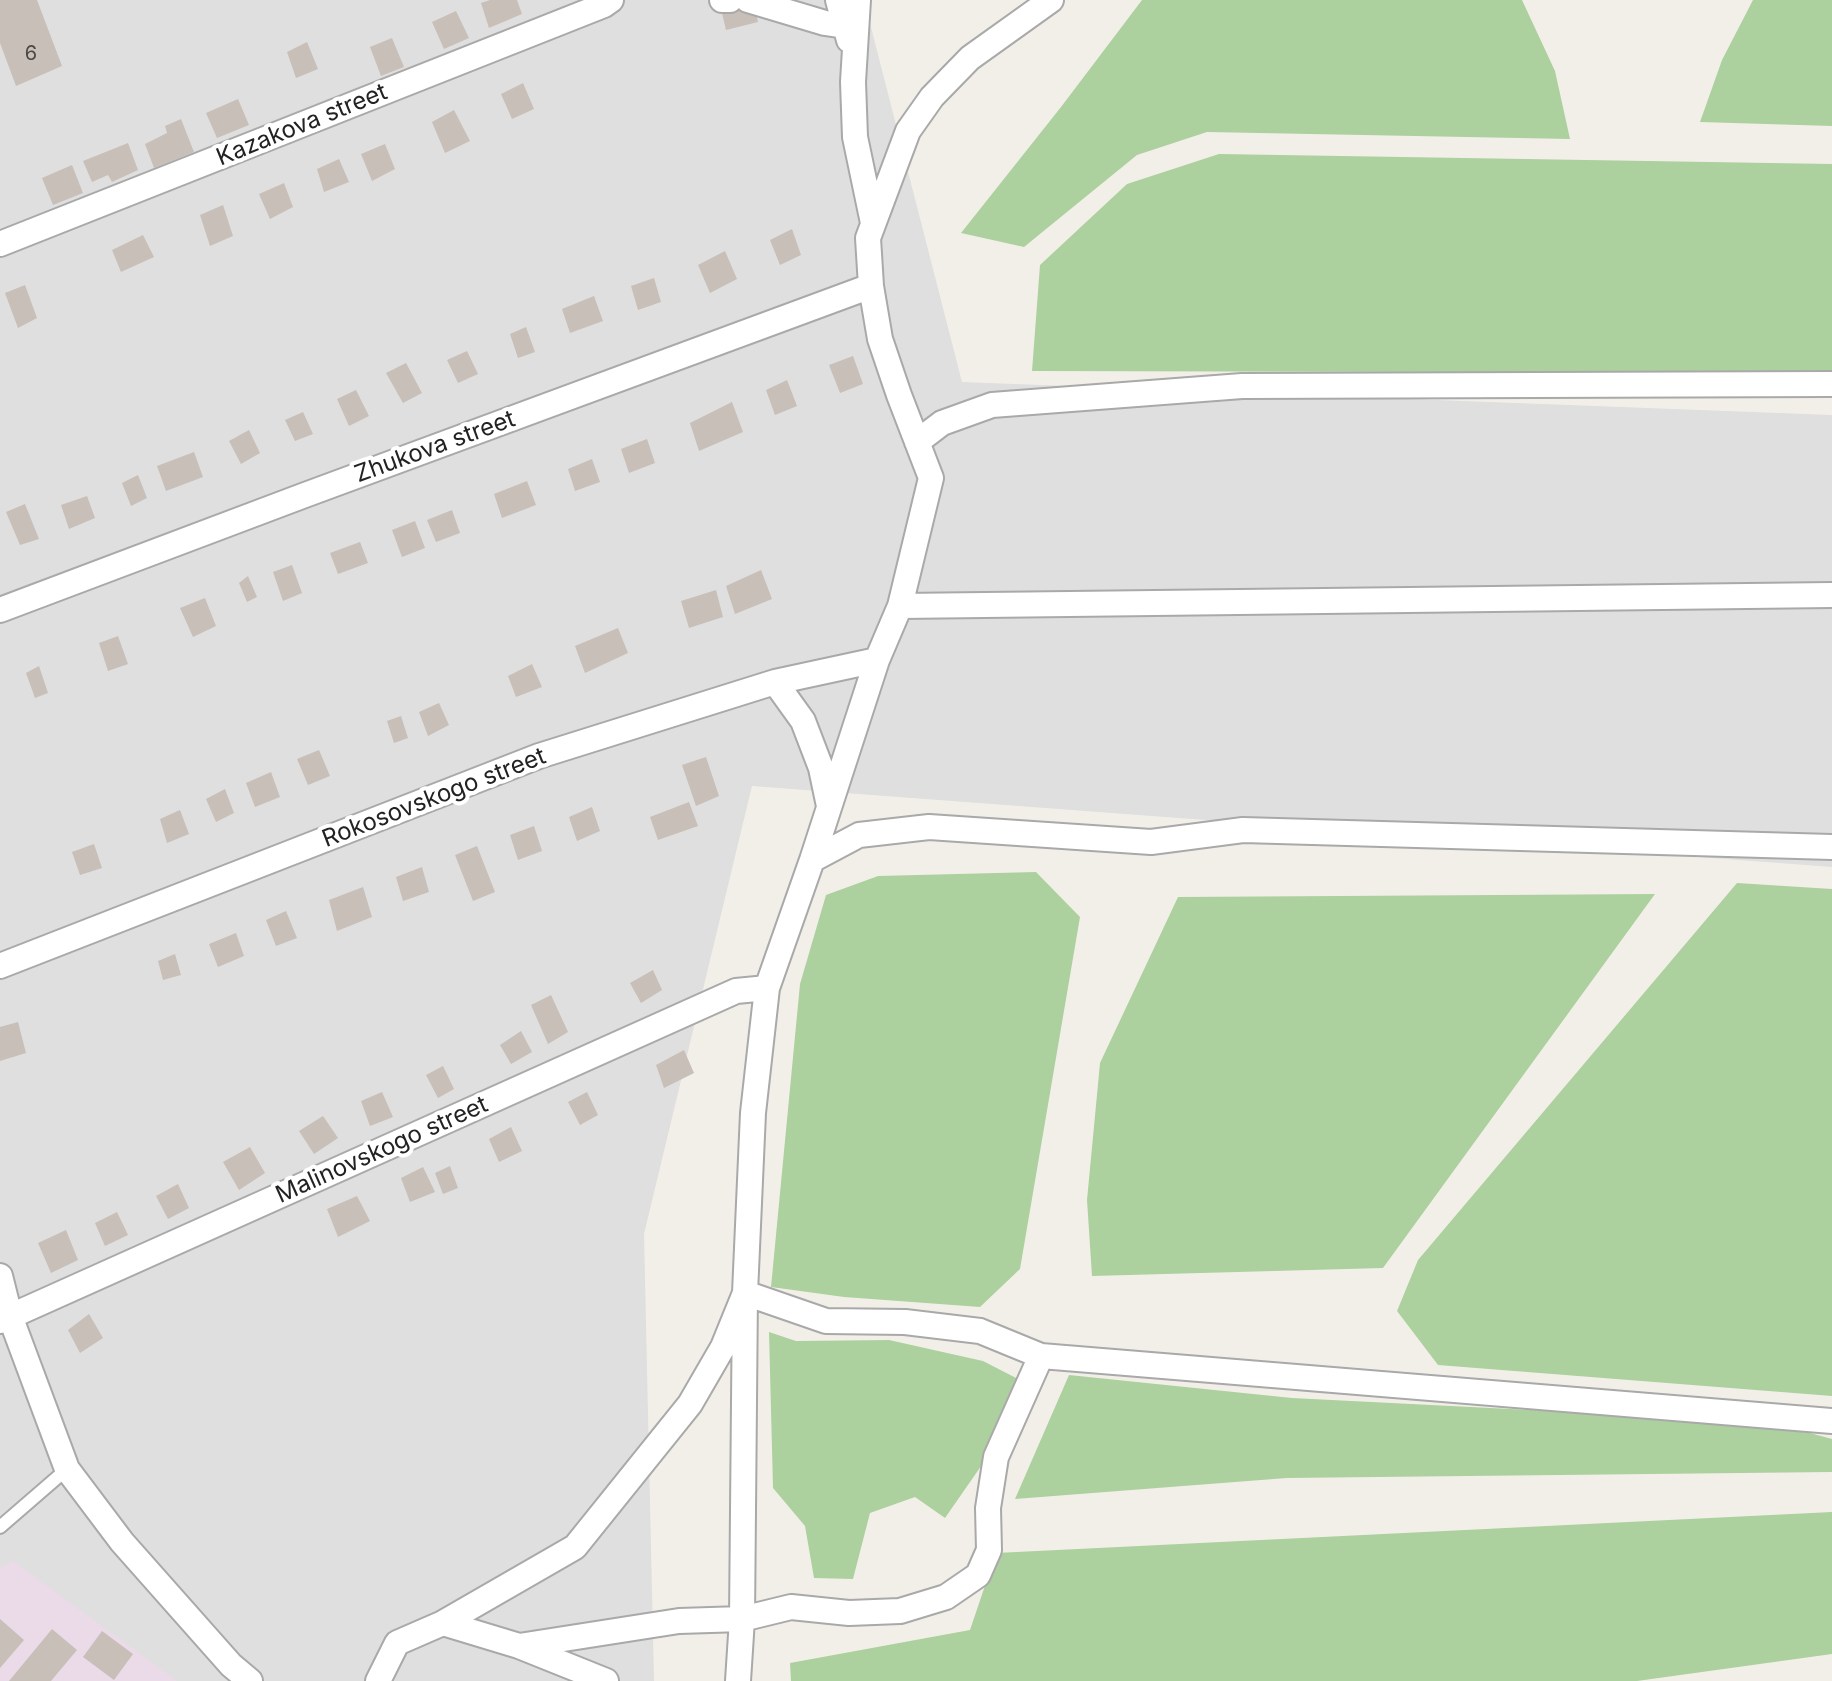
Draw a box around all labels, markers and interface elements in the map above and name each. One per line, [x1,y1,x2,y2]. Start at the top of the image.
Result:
house number: 6 [25,42,37,66]
street label: Kazakova street [212,78,392,172]
street label: Zhukova street [351,405,519,489]
street label: Rokosovskogo street [318,742,550,854]
street label: Malinovskogo street [272,1090,492,1210]

